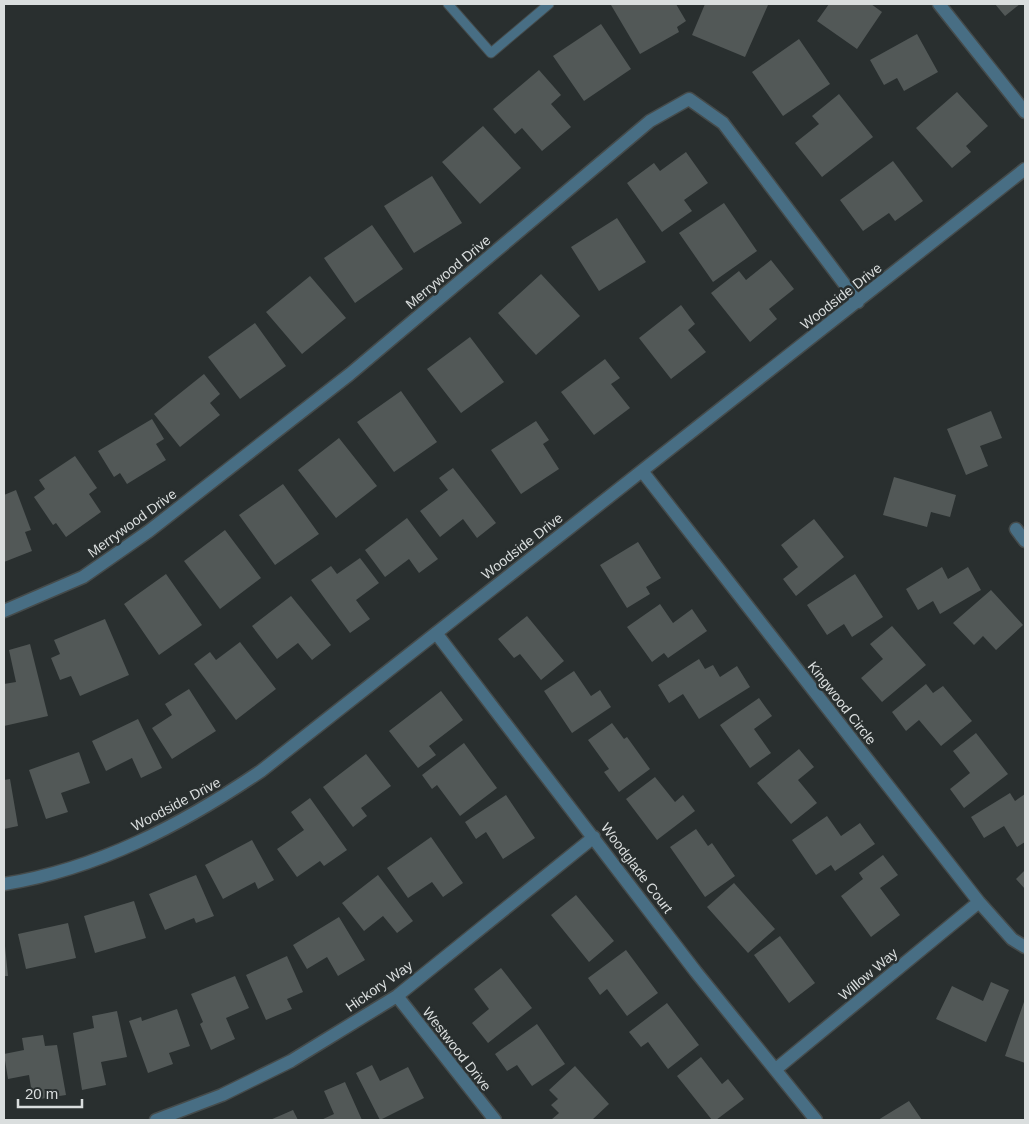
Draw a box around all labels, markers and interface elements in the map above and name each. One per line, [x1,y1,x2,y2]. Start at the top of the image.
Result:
street label: Merrywood Drive [402,232,494,312]
street label: Woodside Drive [797,259,885,333]
street label: Merrywood Drive [84,485,180,561]
street label: Woodside Drive [478,509,566,583]
street label: Kingwood Circle [805,658,880,748]
street label: Woodside Drive [129,774,223,834]
street label: Woodglade Court [598,820,676,916]
street label: Willow Way [835,945,901,1003]
street label: Hickory Way [342,957,416,1015]
street label: Westwood Drive [419,1004,495,1094]
scale bar [18,1076,81,1108]
text: 20 m [25,1085,58,1102]

